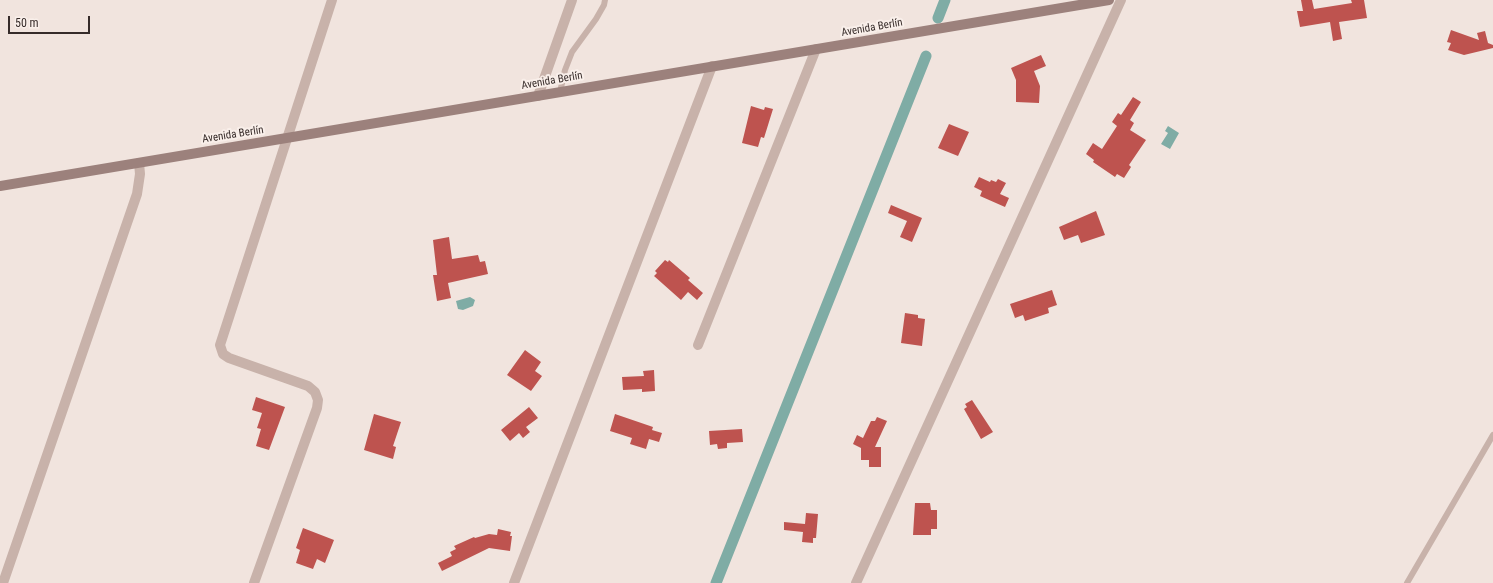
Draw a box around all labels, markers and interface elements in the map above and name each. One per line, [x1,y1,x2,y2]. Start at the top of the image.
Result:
scale bar [10,8,92,34]
text: 50 m [15,16,39,30]
street label: Avenida Berlín [840,16,904,40]
street label: Avenida Berlín [520,69,584,93]
street label: Avenida Berlín [201,124,265,146]

